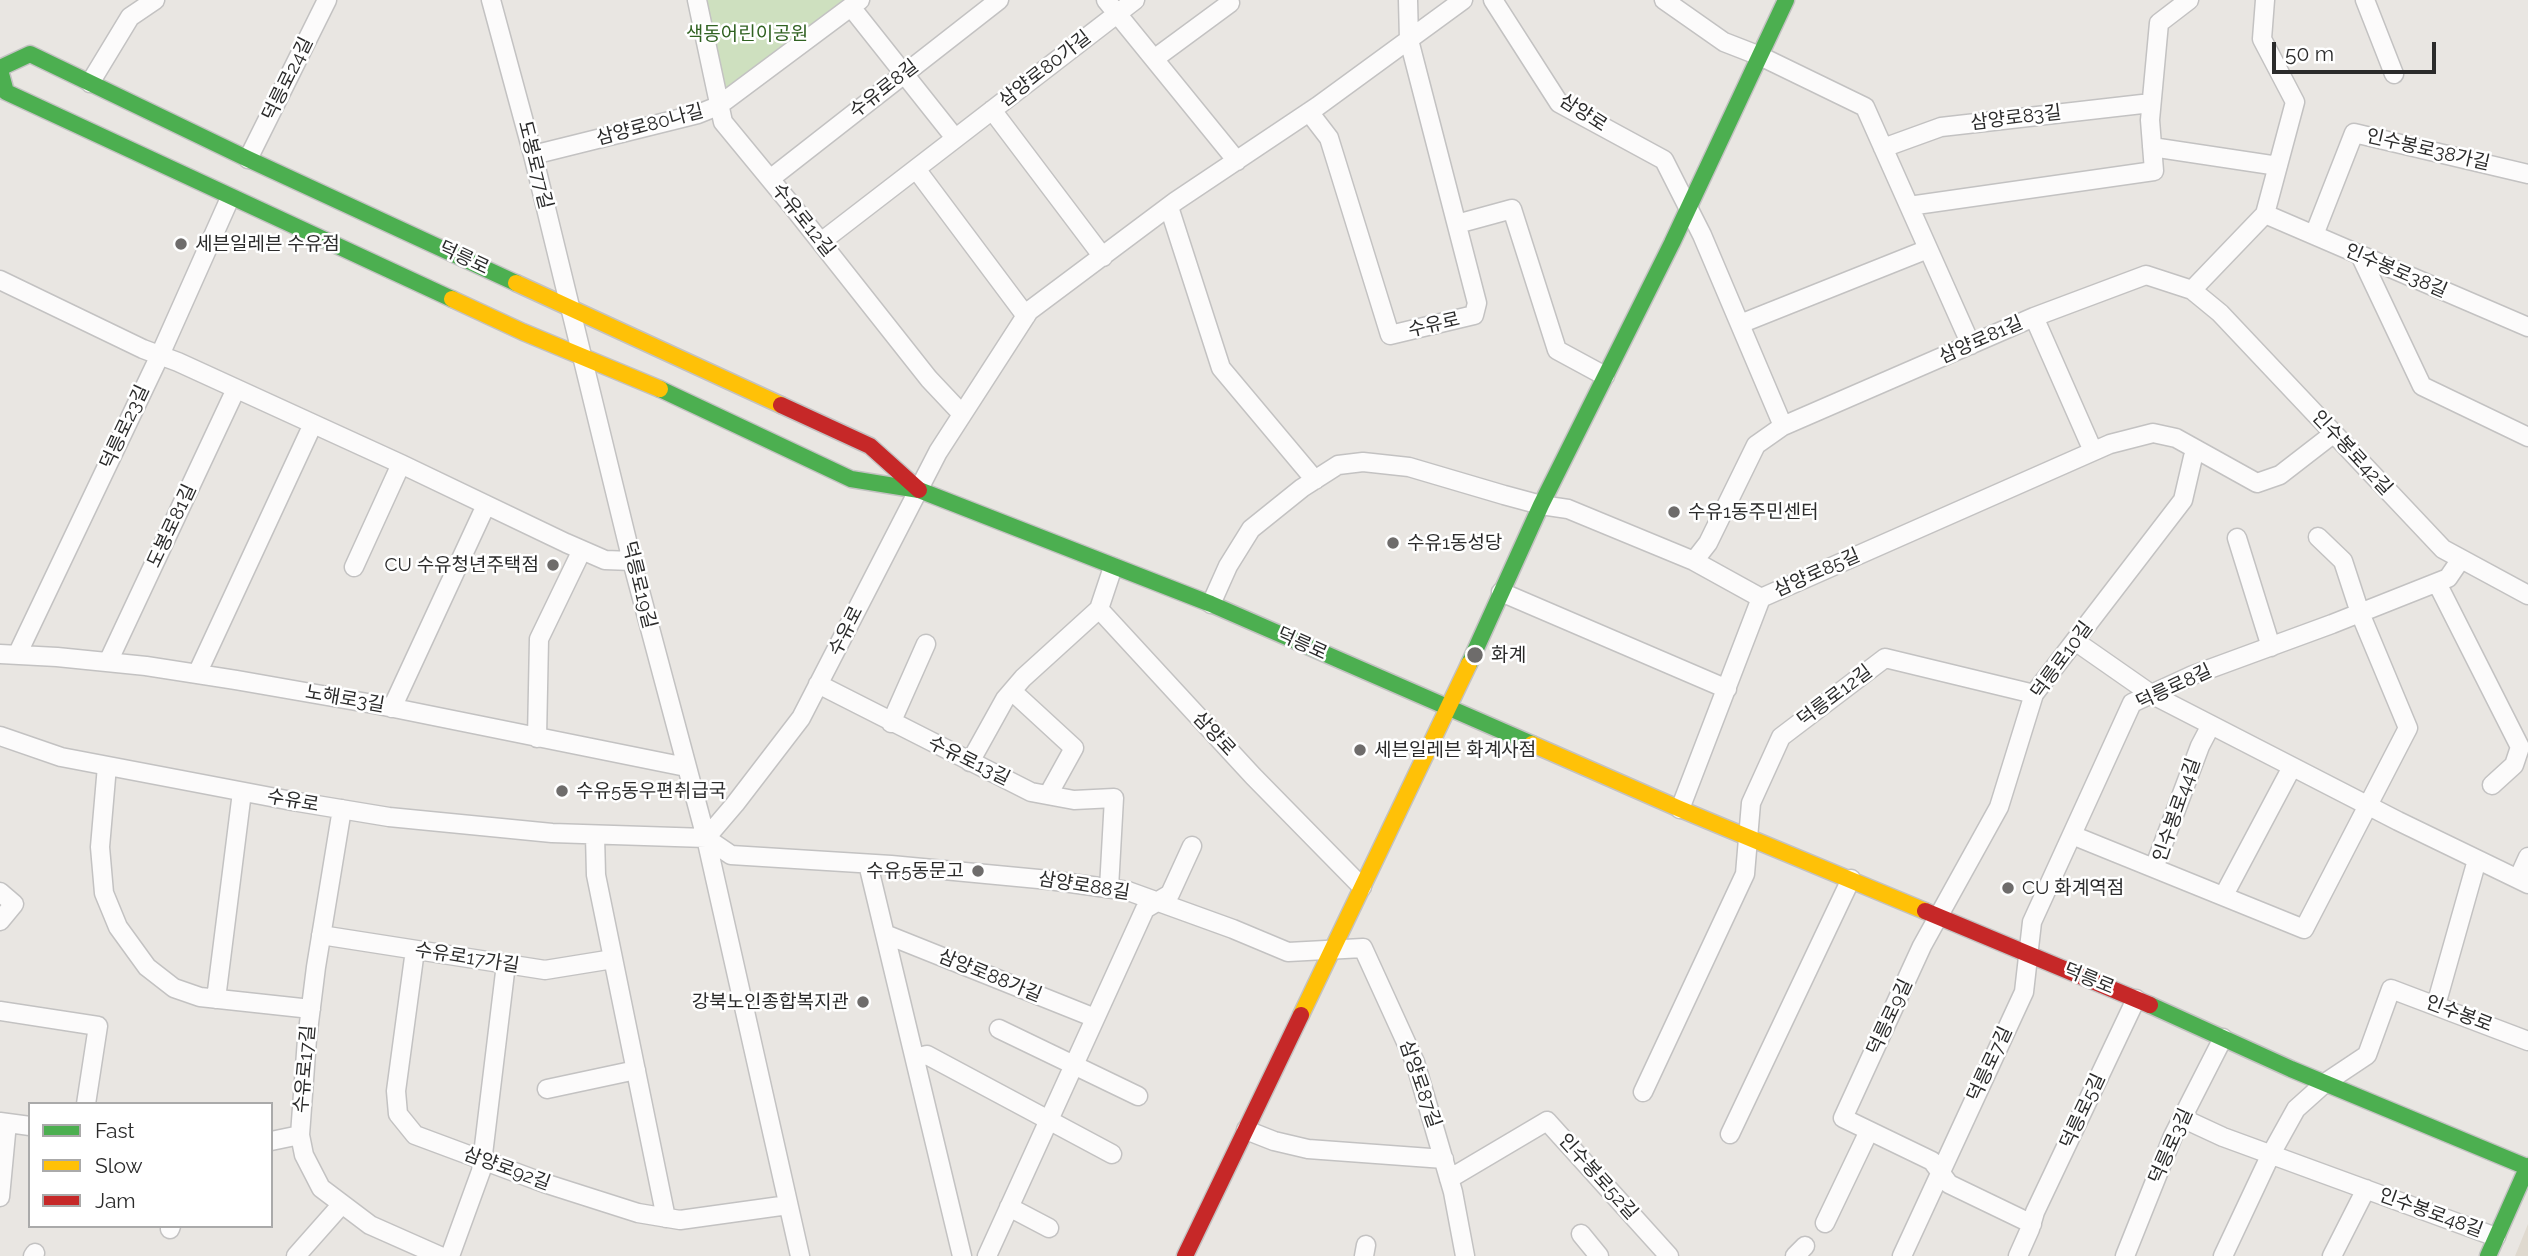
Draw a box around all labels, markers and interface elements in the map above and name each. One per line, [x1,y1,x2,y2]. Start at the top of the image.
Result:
park label: 색동어린이공원 [686,23,808,45]
street label: 삼양로80가길 [995,26,1095,112]
scale bar [2276,28,2440,72]
street label: 덕릉로24길 [258,33,318,125]
text: 50 m [2285,41,2334,66]
street label: 수유로8길 [845,55,923,123]
street label: 삼양로 [1555,89,1611,137]
street label: 삼양로80나길 [594,100,706,150]
street label: 삼양로83길 [1969,101,2063,135]
street label: 도봉로77길 [513,118,557,212]
street label: 인수봉로38가길 [2364,125,2492,175]
street label: 수유로12길 [766,179,840,261]
place label: 세븐일레븐 수유점 [195,233,340,255]
marker: 세븐일레븐 수유점 [173,236,189,252]
street label: 덕릉로 [435,237,493,279]
street label: 인수봉로38길 [2341,239,2451,303]
street label: 수유로 [1406,308,1462,342]
street label: 삼양로81길 [1936,311,2026,369]
street label: 덕릉로23길 [96,381,154,473]
street label: 인수봉로42길 [2307,406,2397,500]
street label: 도봉로81길 [143,481,201,571]
place label: 수유1동주민센터 [1688,501,1818,523]
marker: 수유1동주민센터 [1666,504,1682,520]
place label: 수유1동성당 [1407,532,1503,554]
marker: 수유1동성당 [1385,535,1401,551]
street label: 덕릉로19길 [617,539,661,631]
street label: 삼양로85길 [1771,544,1863,602]
place label: CU 수유청년주택점 [384,554,539,576]
marker: CU 수유청년주택점 [545,557,561,573]
street label: 수유로 [824,602,868,660]
street label: 덕릉로10길 [2026,617,2098,703]
street label: 덕릉로 [1273,623,1331,665]
place label: 화계 [1491,644,1526,666]
marker: 화계 [1465,645,1485,665]
street label: 덕릉로12길 [1793,660,1877,732]
street label: 덕릉로8길 [2132,660,2216,714]
street label: 노해로3길 [304,681,386,717]
street label: 삼양로 [1188,707,1240,761]
street label: 수유로13길 [924,731,1014,791]
place label: 세븐일레븐 화계사점 [1374,739,1536,761]
marker: 세븐일레븐 화계사점 [1352,742,1368,758]
street label: 인수봉로44길 [2149,755,2205,865]
place label: 수유5동우편취급국 [576,780,726,802]
marker: 수유5동우편취급국 [554,783,570,799]
street label: 수유로 [265,785,321,817]
place label: 수유5동문고 [866,860,964,882]
marker: 수유5동문고 [970,863,986,879]
street label: 삼양로88길 [1037,868,1131,904]
place label: CU 화계역점 [2022,877,2124,899]
marker: CU 화계역점 [2000,880,2016,896]
street label: 수유로17가길 [413,938,521,978]
street label: 삼양로88가길 [935,945,1045,1007]
street label: 덕릉로 [2060,959,2118,999]
street label: 덕릉로9길 [1863,975,1917,1059]
place label: 강북노인종합복지관 [692,991,849,1013]
street label: 인수봉로 [2422,991,2496,1037]
marker: 강북노인종합복지관 [855,994,871,1010]
street label: 덕릉로7길 [1963,1023,2017,1105]
street label: 수유로17길 [290,1024,320,1114]
street label: 삼양로87길 [1394,1037,1446,1131]
street label: 덕릉로5길 [2056,1070,2110,1152]
legend [28,1102,273,1228]
street label: 덕릉로3길 [2144,1105,2198,1187]
text: Fast [95,1118,135,1143]
street label: 인수봉로52길 [1554,1129,1642,1225]
street label: 삼양로92길 [460,1143,554,1195]
text: Slow [95,1153,143,1178]
street label: 인수봉로48길 [2376,1184,2486,1242]
text: Jam [95,1188,136,1213]

